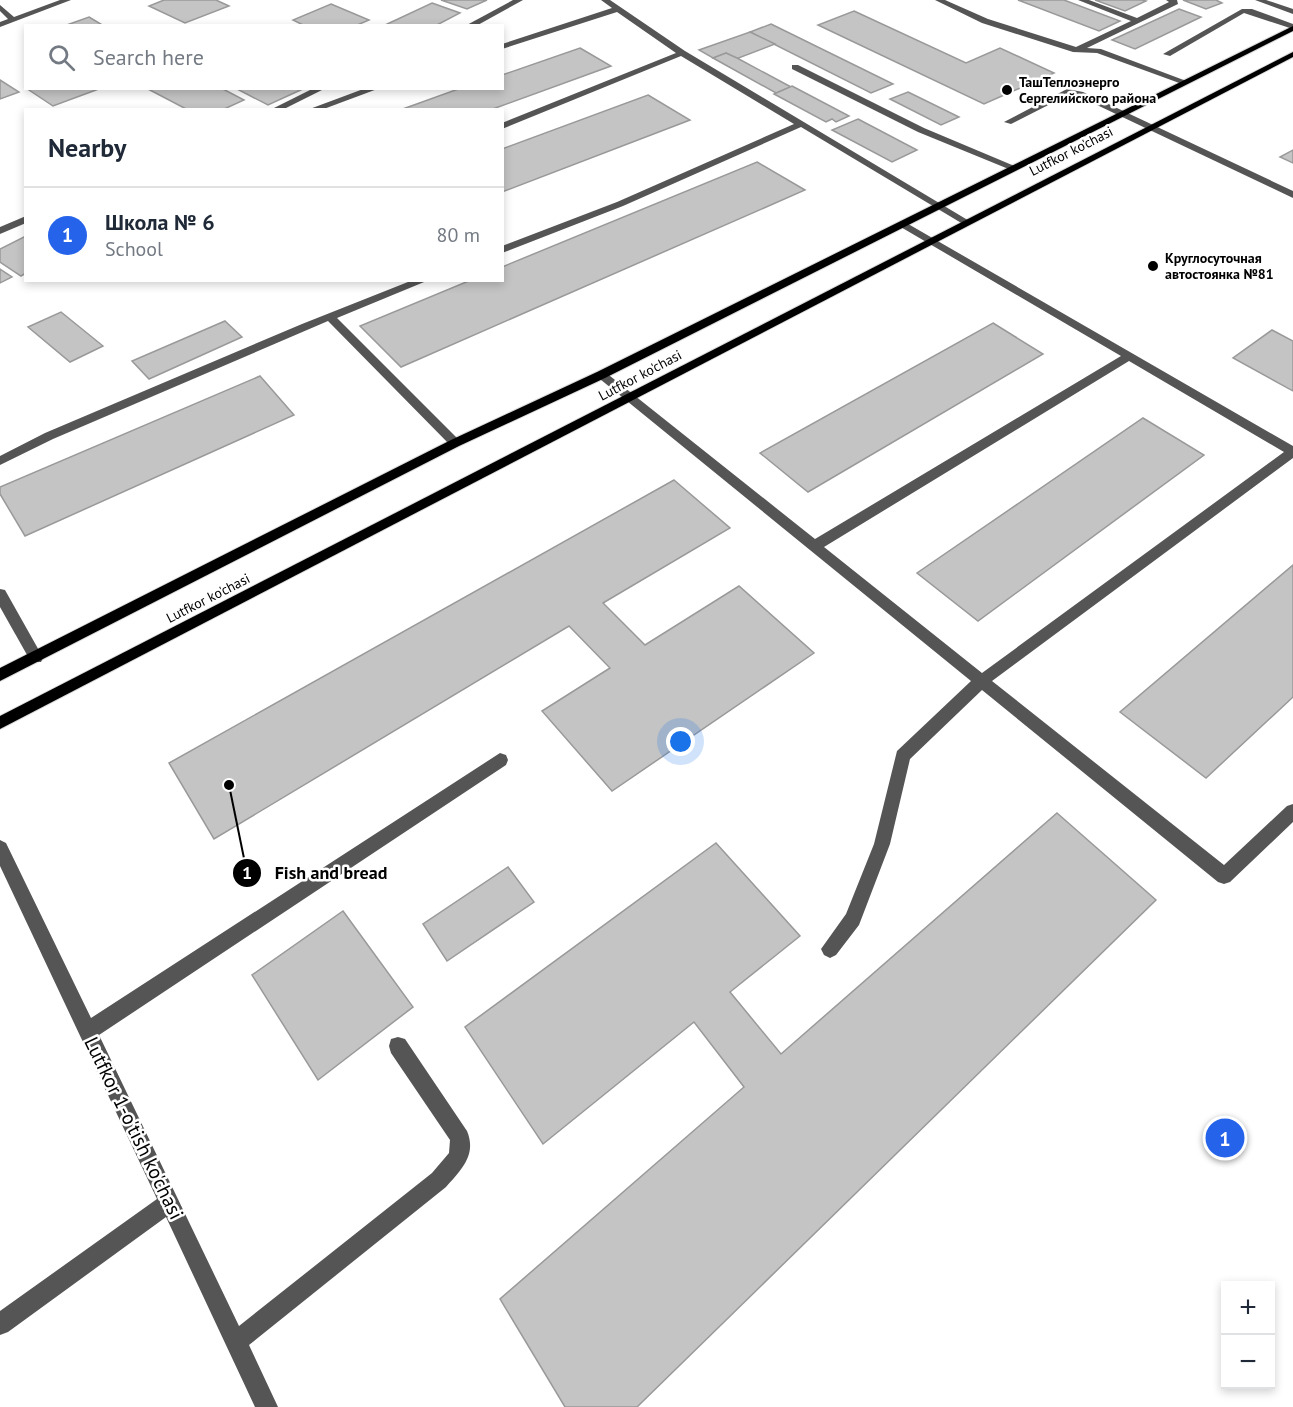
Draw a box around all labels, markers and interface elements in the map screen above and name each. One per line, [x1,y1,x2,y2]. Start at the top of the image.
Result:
search box [24,24,504,90]
icon: search [45,41,78,74]
text: Search here [93,43,204,71]
place label: ТашТеплоэнерго Сергелийского района [1019,73,1156,107]
marker: ТашТеплоэнерго Сергелийского района [1000,83,1014,97]
street label: Lutfkor ko'chasi [1026,122,1116,180]
text: Nearby [48,131,126,164]
text: Школа № 6 [105,208,215,236]
text: 1 [62,222,73,248]
text: 80 m [437,222,480,248]
text: School [105,236,163,262]
place label: Круглосуточная автостоянка №81 [1165,249,1274,283]
marker: Круглосуточная автостоянка №81 [1146,259,1160,273]
street label: Lutfkor ko'chasi [595,346,685,404]
street label: Lutfkor ko'chasi [163,569,253,627]
your location [666,727,695,756]
callout: Fish and bread [232,855,399,891]
text: 1 [242,861,252,884]
text: Fish and bread [275,861,387,884]
street label: Lutfkor 1-o'tish ko'chasi [78,1032,190,1224]
pin: 1 [1206,1116,1244,1160]
map controls [1221,1281,1275,1389]
button: + [1221,1281,1275,1335]
button: − [1221,1335,1275,1389]

